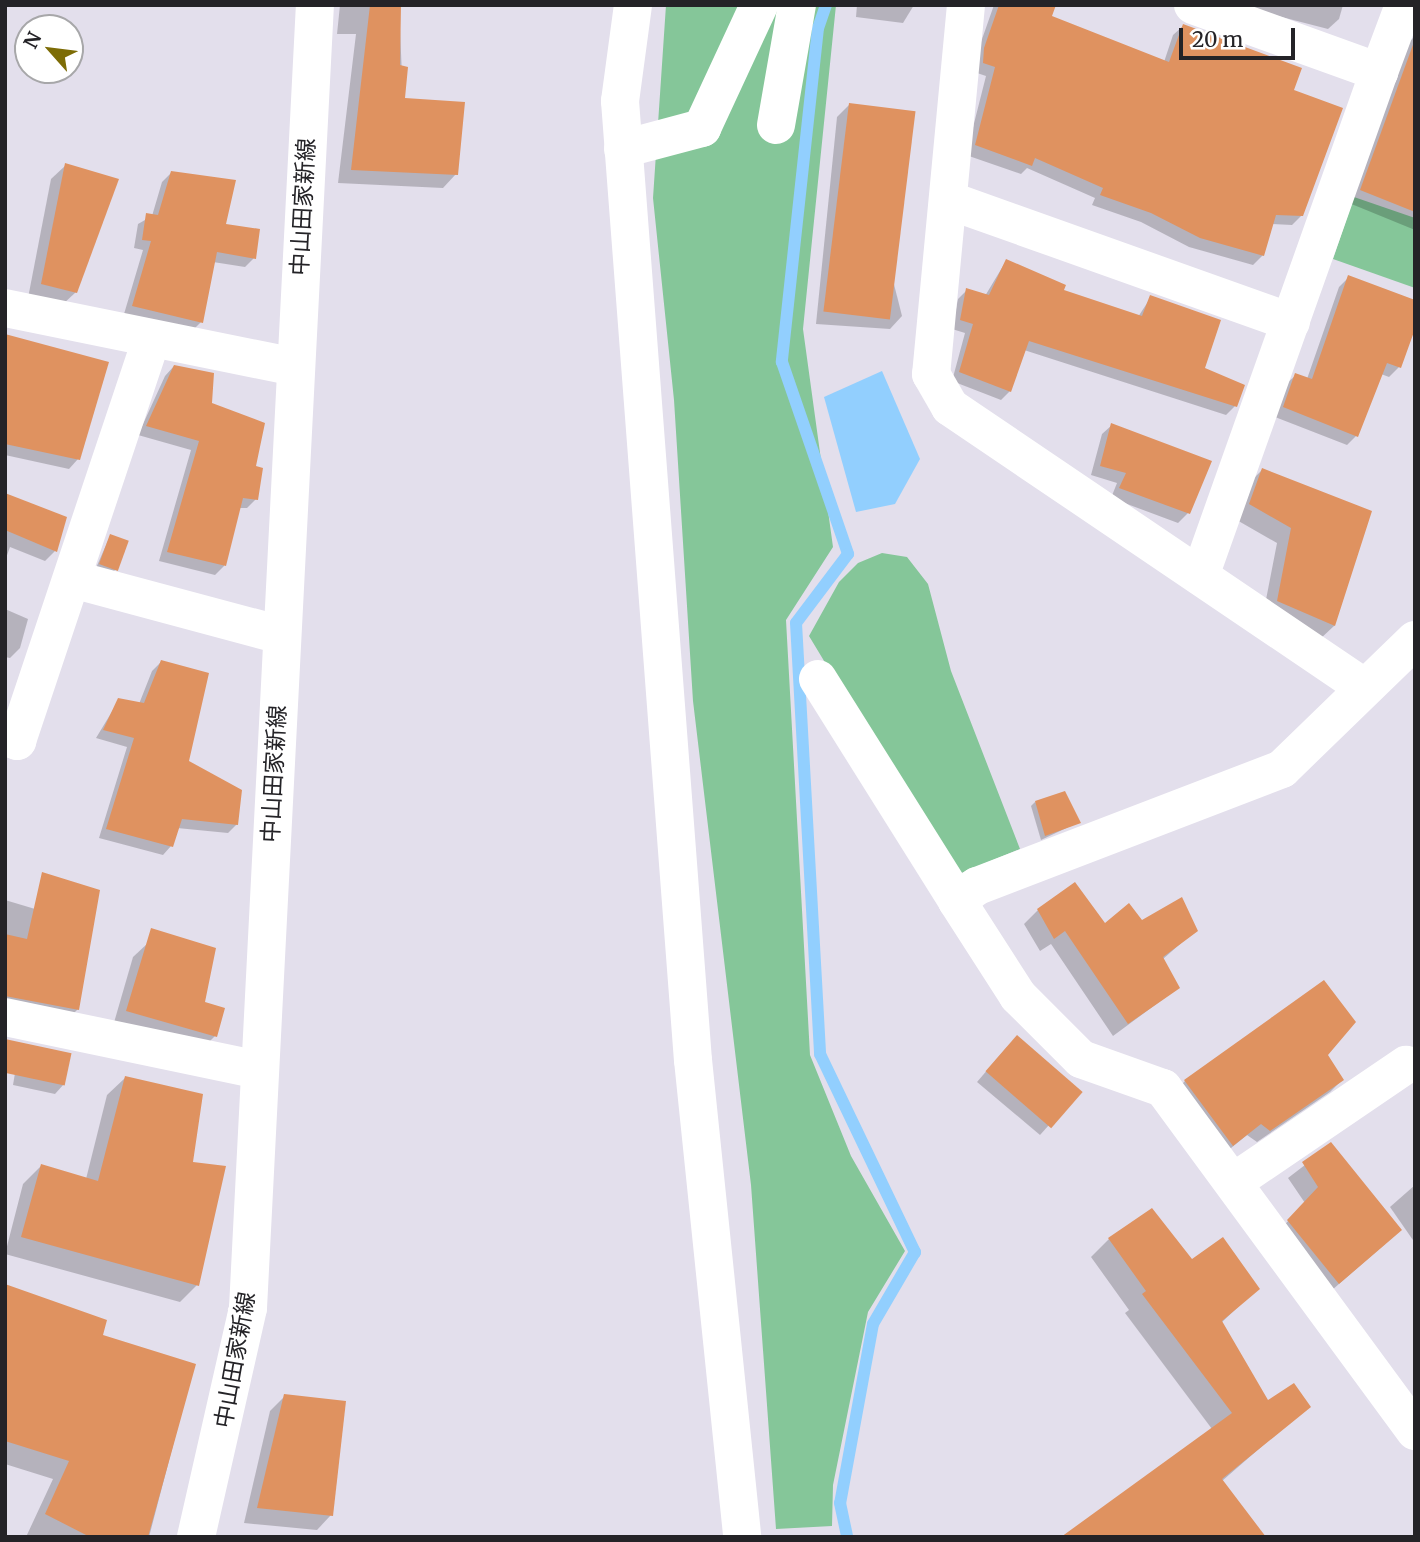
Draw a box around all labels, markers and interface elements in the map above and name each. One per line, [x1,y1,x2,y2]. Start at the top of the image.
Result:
north arrow [14,14,84,84]
scale bar [1182,14,1298,58]
text: 20 m [1192,26,1243,53]
text: N [18,28,46,52]
street label: 中山田家新線 [286,137,320,277]
street label: 中山田家新線 [257,704,291,844]
street label: 中山田家新線 [209,1290,261,1430]

